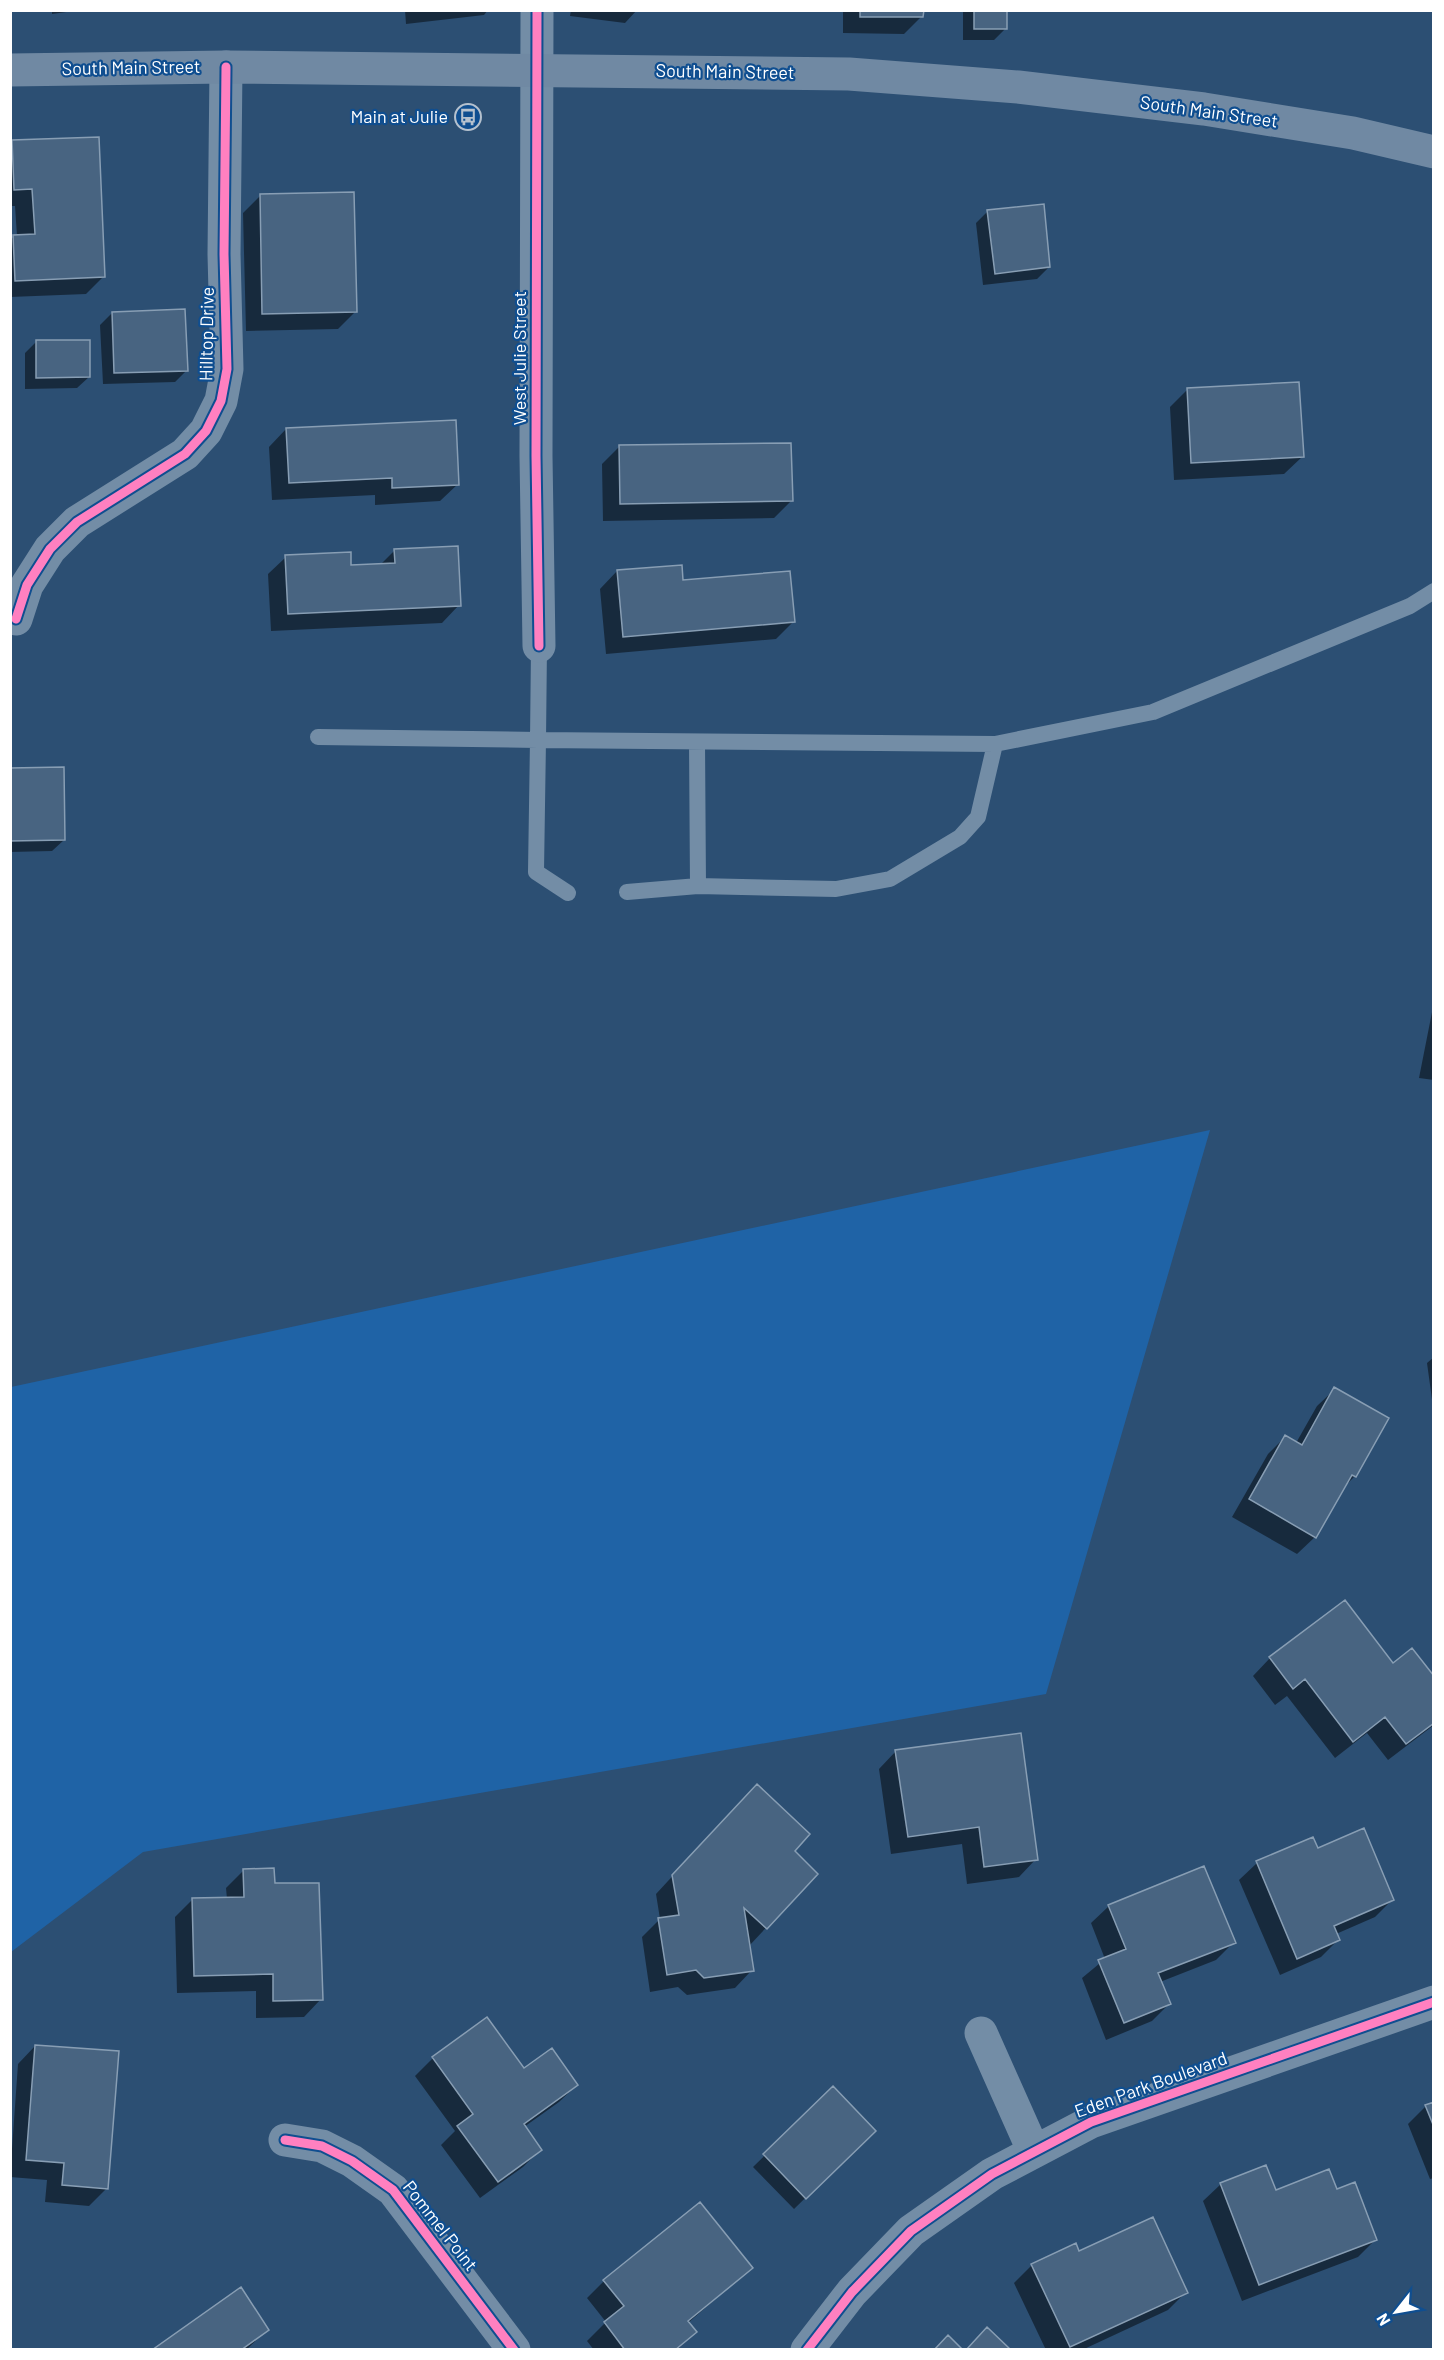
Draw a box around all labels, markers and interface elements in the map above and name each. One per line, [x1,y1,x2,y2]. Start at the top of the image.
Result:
street label: South Main Street [61,55,201,79]
street label: South Main Street [655,59,795,83]
street label: South Main Street [1139,90,1279,132]
bus stop icon: Main at Julie [453,102,483,132]
place label: Main at Julie [350,105,448,127]
street label: Hilltop Drive [194,287,218,381]
street label: West Julie Street [508,291,530,425]
street label: Eden Park Boulevard [1071,2046,1230,2122]
street label: Pommel Point [399,2176,483,2275]
north arrow [1366,2282,1426,2342]
text: N [1372,2311,1394,2329]

